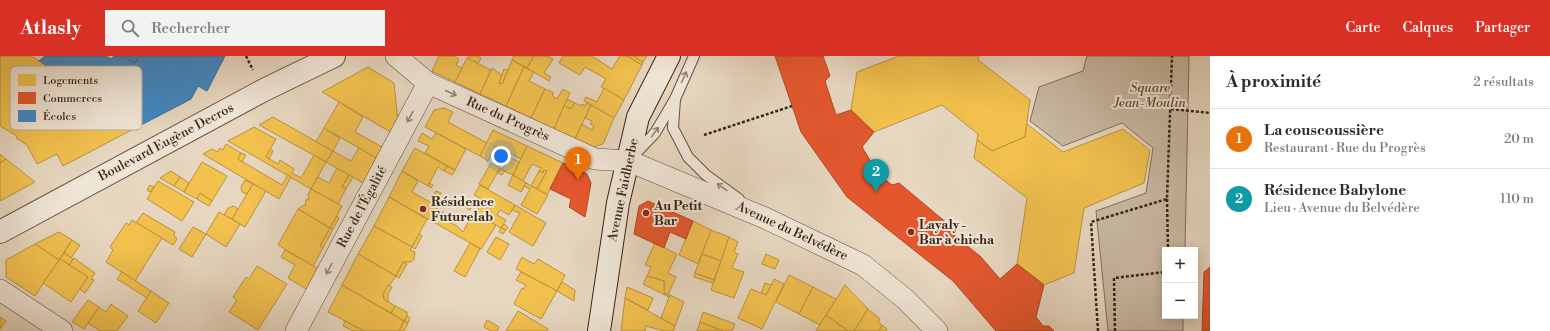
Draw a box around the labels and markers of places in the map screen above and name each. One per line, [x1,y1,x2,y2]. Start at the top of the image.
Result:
pin: 1 [565,147,591,180]
pin: 2 [863,159,889,192]
place label: Résidence Futurelab [431,194,494,225]
place label: Au Petit Bar [653,198,702,229]
marker: Résidence Futurelab [418,204,428,214]
marker: Au Petit Bar [641,208,651,218]
place label: Layaly - Bar à chicha [919,217,995,248]
marker: Layaly - Bar à chicha [906,227,916,237]

